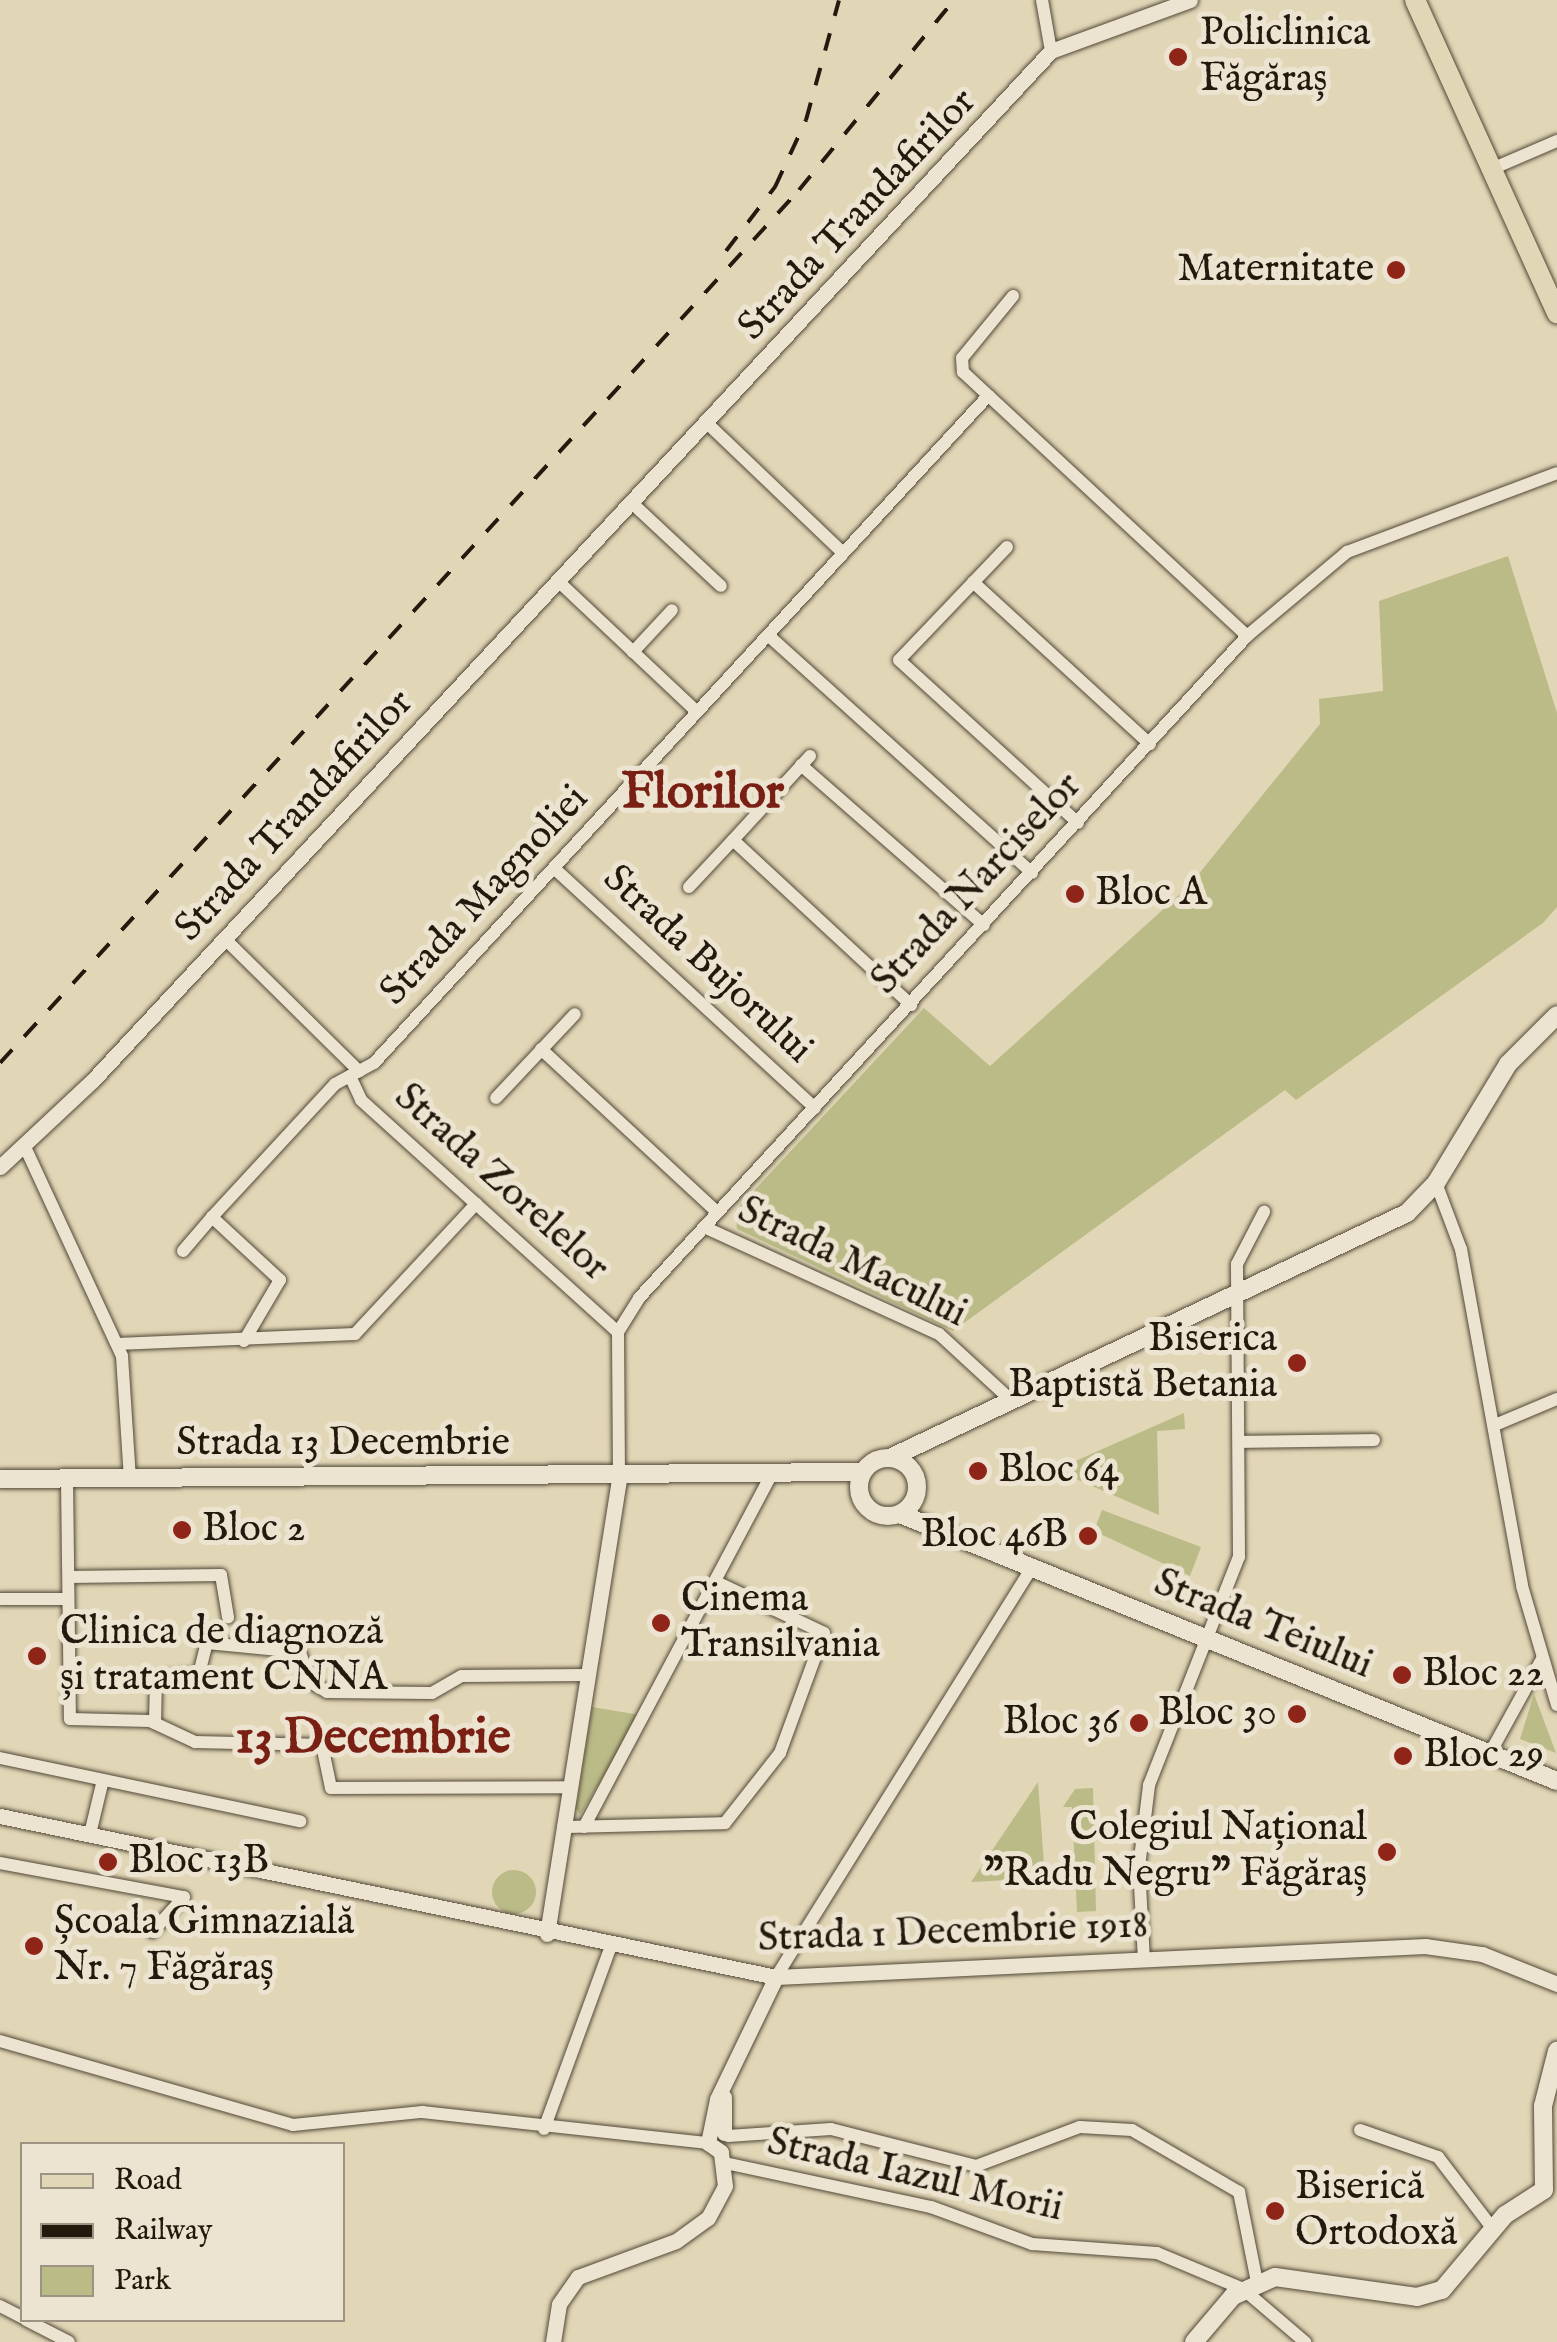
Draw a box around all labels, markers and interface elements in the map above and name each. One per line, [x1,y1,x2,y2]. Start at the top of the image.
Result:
place label: Policlinica Făgăraș [1200,10,1370,104]
marker: Policlinica Făgăraș [1165,44,1191,70]
street label: Strada Trandafirilor [729,79,987,351]
place label: Maternitate [1177,246,1374,294]
marker: Maternitate [1383,257,1409,283]
street label: Strada Trandafirilor [166,680,424,952]
street label: Strada Narciselor [862,763,1092,1005]
district label: Florilor [622,764,784,824]
street label: Strada Magnoliei [371,776,599,1016]
street label: Strada Bujorului [592,856,822,1074]
place label: Bloc A [1095,870,1207,918]
marker: Bloc A [1064,883,1086,905]
street label: Strada Zorelelor [384,1074,618,1292]
street label: Strada Macului [730,1187,974,1339]
place label: Biserica Baptistă Betania [1008,1316,1277,1410]
marker: Biserica Baptistă Betania [1286,1352,1308,1374]
street label: Strada 13 Decembrie [176,1420,510,1468]
place label: Bloc 64 [998,1447,1119,1495]
marker: Bloc 64 [967,1460,989,1482]
place label: Bloc 2 [202,1506,305,1554]
place label: Bloc 46B [920,1512,1068,1560]
marker: Bloc 2 [171,1519,193,1541]
marker: Bloc 46B [1077,1525,1099,1547]
street label: Strada Teiului [1147,1559,1379,1691]
place label: Cinema Transilvania [681,1576,880,1670]
place label: Clinica de diagnoză și tratament CNNA [60,1609,387,1703]
marker: Cinema Transilvania [650,1612,672,1634]
marker: Clinica de diagnoză și tratament CNNA [24,1643,50,1669]
place label: Bloc 22 [1422,1651,1544,1699]
marker: Bloc 22 [1391,1664,1413,1686]
place label: Bloc 30 [1158,1690,1277,1738]
place label: Bloc 36 [1003,1699,1119,1747]
marker: Bloc 30 [1286,1703,1308,1725]
district label: 13 Decembrie [235,1709,511,1769]
marker: Bloc 36 [1128,1712,1150,1734]
place label: Bloc 29 [1423,1732,1544,1780]
marker: Bloc 29 [1392,1745,1414,1767]
place label: Colegiul Național "Radu Negru" Făgăraș [984,1805,1367,1899]
place label: Bloc 13B [128,1838,269,1886]
marker: Colegiul Național "Radu Negru" Făgăraș [1376,1841,1398,1863]
marker: Bloc 13B [97,1851,119,1873]
place label: Școala Gimnazială Nr. 7 Făgăraș [54,1899,354,1993]
street label: Strada 1 Decembrie 1918 [757,1902,1149,1964]
marker: Școala Gimnazială Nr. 7 Făgăraș [23,1935,45,1957]
street label: Strada Iazul Morii [763,2119,1067,2233]
legend [20,2142,345,2322]
text: Road [114,2162,182,2200]
place label: Biserică Ortodoxă [1295,2164,1457,2258]
marker: Biserică Ortodoxă [1264,2200,1286,2222]
text: Railway [114,2212,212,2250]
text: Park [114,2262,171,2300]

